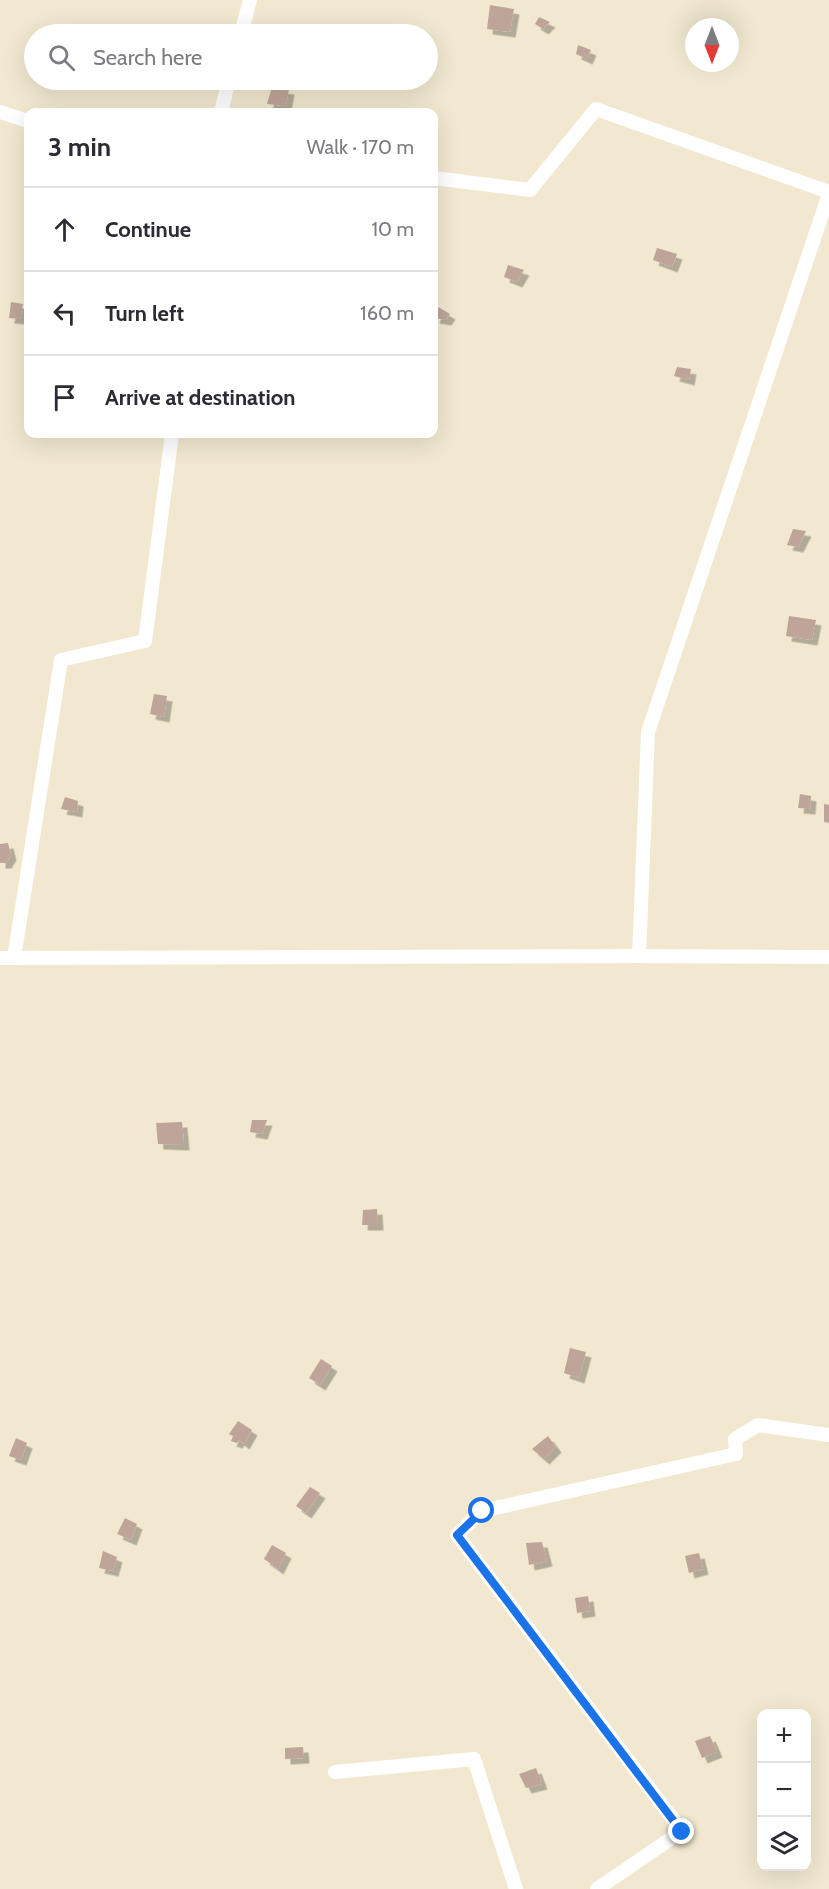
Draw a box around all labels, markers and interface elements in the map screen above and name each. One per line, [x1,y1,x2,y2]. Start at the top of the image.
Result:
north arrow [685,18,739,72]
search box [24,24,438,90]
icon: search [45,41,78,74]
text: Search here [93,44,202,71]
text: 3 min [48,131,111,163]
text: Walk · 170 m [306,135,414,159]
icon: ahead [48,213,81,246]
text: Continue [105,216,191,243]
text: 10 m [371,217,414,241]
icon: left [48,297,81,330]
text: Turn left [105,300,184,327]
text: 160 m [360,301,414,325]
icon: arrive [48,381,81,414]
text: Arrive at destination [105,384,295,411]
route start [468,1497,494,1523]
map controls [757,1709,811,1871]
button: + [757,1709,811,1763]
button: − [757,1763,811,1817]
button: layers [757,1817,811,1871]
route end [668,1818,694,1844]

